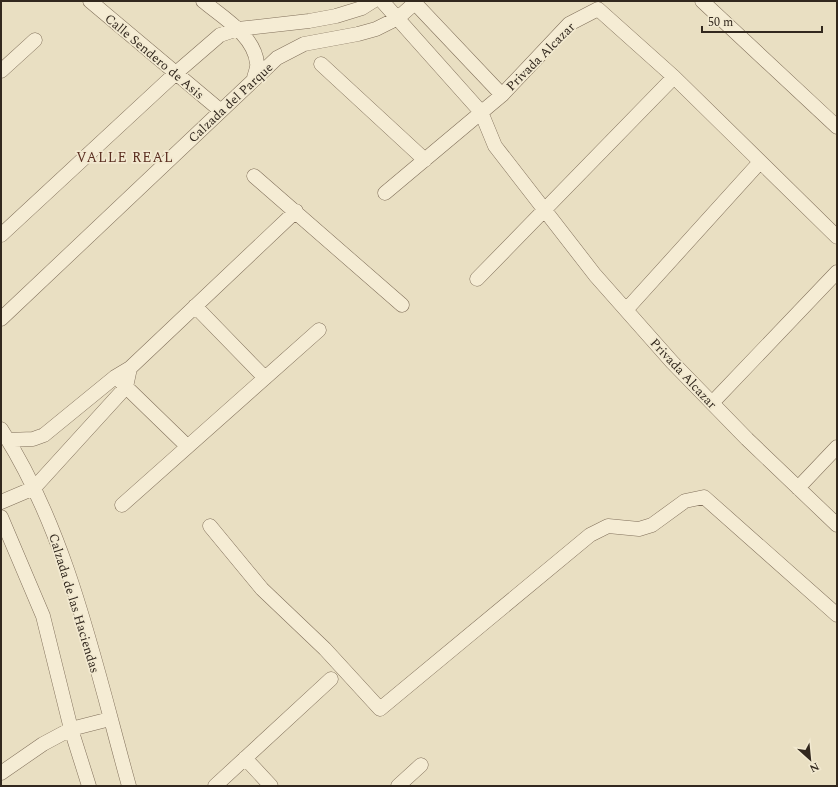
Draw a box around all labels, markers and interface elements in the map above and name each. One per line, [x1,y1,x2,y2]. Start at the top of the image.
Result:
scale bar [702,8,822,34]
street label: Calle Sendero de Asis [100,9,209,104]
text: 50 m [708,13,733,32]
street label: Privada Alcazar [502,18,580,96]
street label: Calzada del Parque [184,58,278,148]
district label: VALLE REAL [76,147,174,168]
street label: Privada Alcazar [645,334,721,414]
street label: Calzada de las Haciendas [43,531,105,676]
north arrow [790,739,830,779]
text: N [806,758,822,777]

